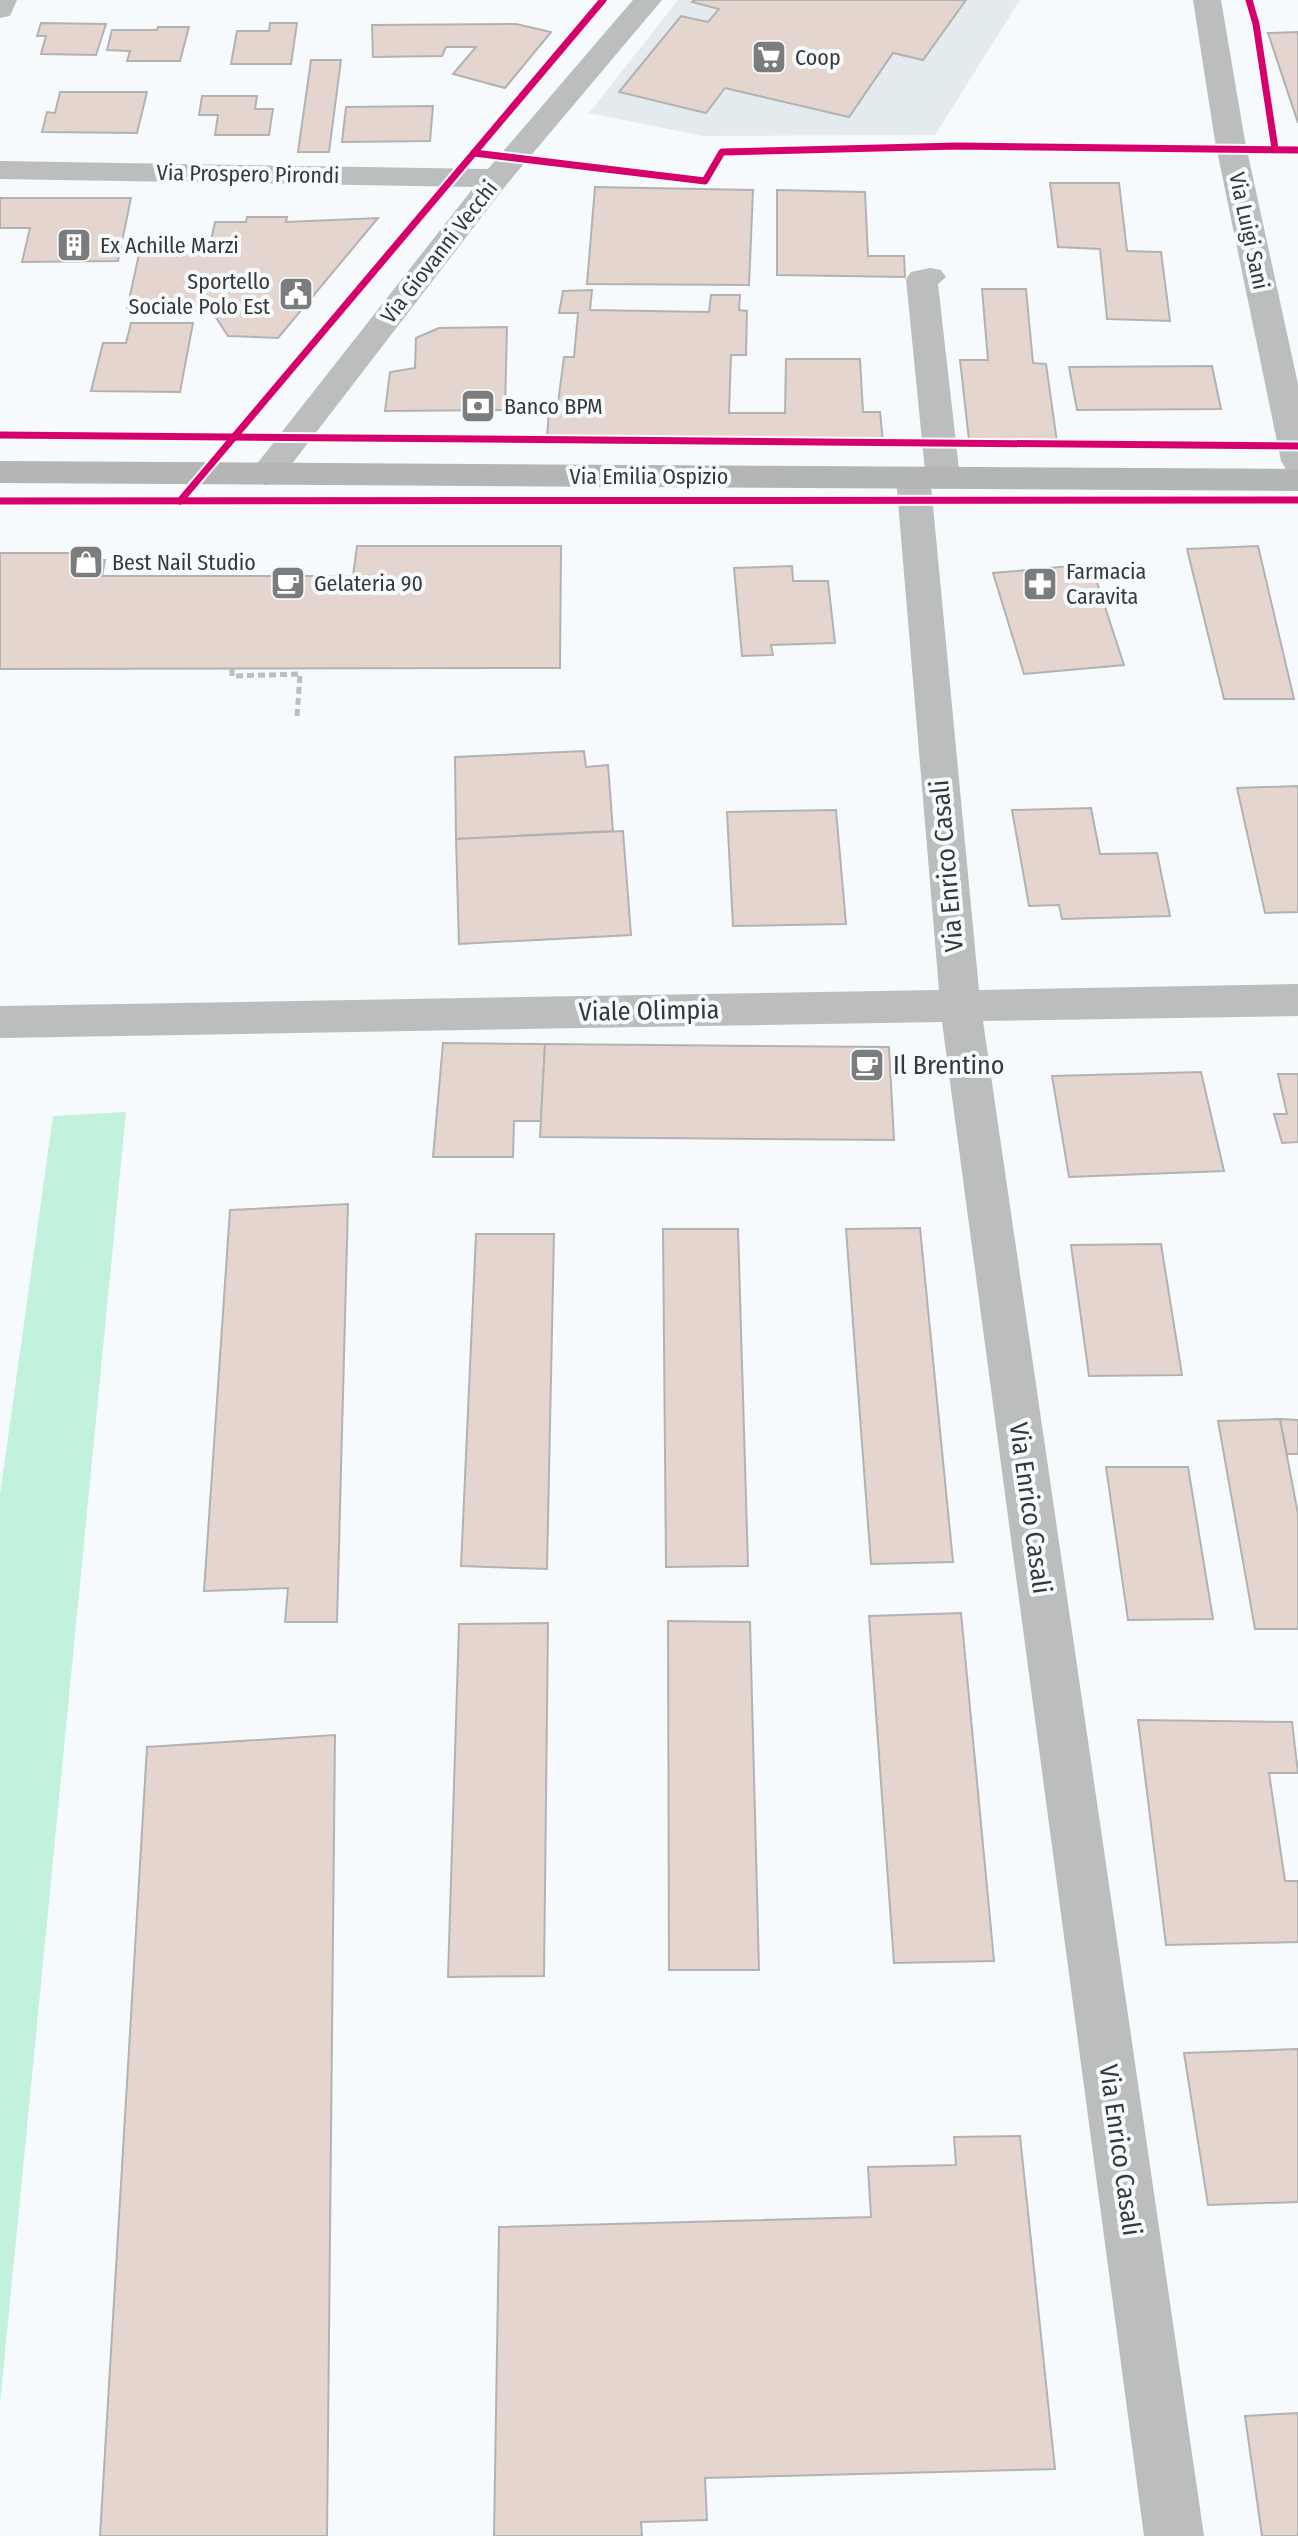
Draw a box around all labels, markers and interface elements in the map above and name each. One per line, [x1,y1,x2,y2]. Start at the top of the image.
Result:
supermarket icon: Coop [750,38,788,76]
place label: Coop [795,44,841,71]
street label: Via Prospero Pirondi [156,159,340,189]
street label: Via Luigi Sani [1223,170,1275,292]
street label: Via Giovanni Vecchi [375,175,503,329]
building icon: Ex Achille Marzi [55,226,93,264]
place label: Ex Achille Marzi [100,232,239,259]
place label: Sportello Sociale Polo Est [129,268,271,320]
public building icon: Sportello Sociale Polo Est [277,275,315,313]
bank icon: Banco BPM [459,387,497,425]
place label: Banco BPM [504,393,603,420]
street label: Via Emilia Ospizio [570,463,728,490]
shop icon: Best Nail Studio [67,543,105,581]
place label: Best Nail Studio [112,549,256,576]
place label: Farmacia Caravita [1066,558,1146,610]
cafe icon: Gelateria 90 [269,564,307,602]
pharmacy icon: Farmacia Caravita [1021,565,1059,603]
place label: Gelateria 90 [314,570,423,597]
street label: Via Enrico Casali [924,779,970,953]
street label: Viale Olimpia [578,994,720,1028]
cafe icon: Il Brentino [848,1046,886,1084]
place label: Il Brentino [893,1050,1004,1081]
street label: Via Enrico Casali [1003,1420,1057,1596]
street label: Via Enrico Casali [1093,2062,1147,2238]

